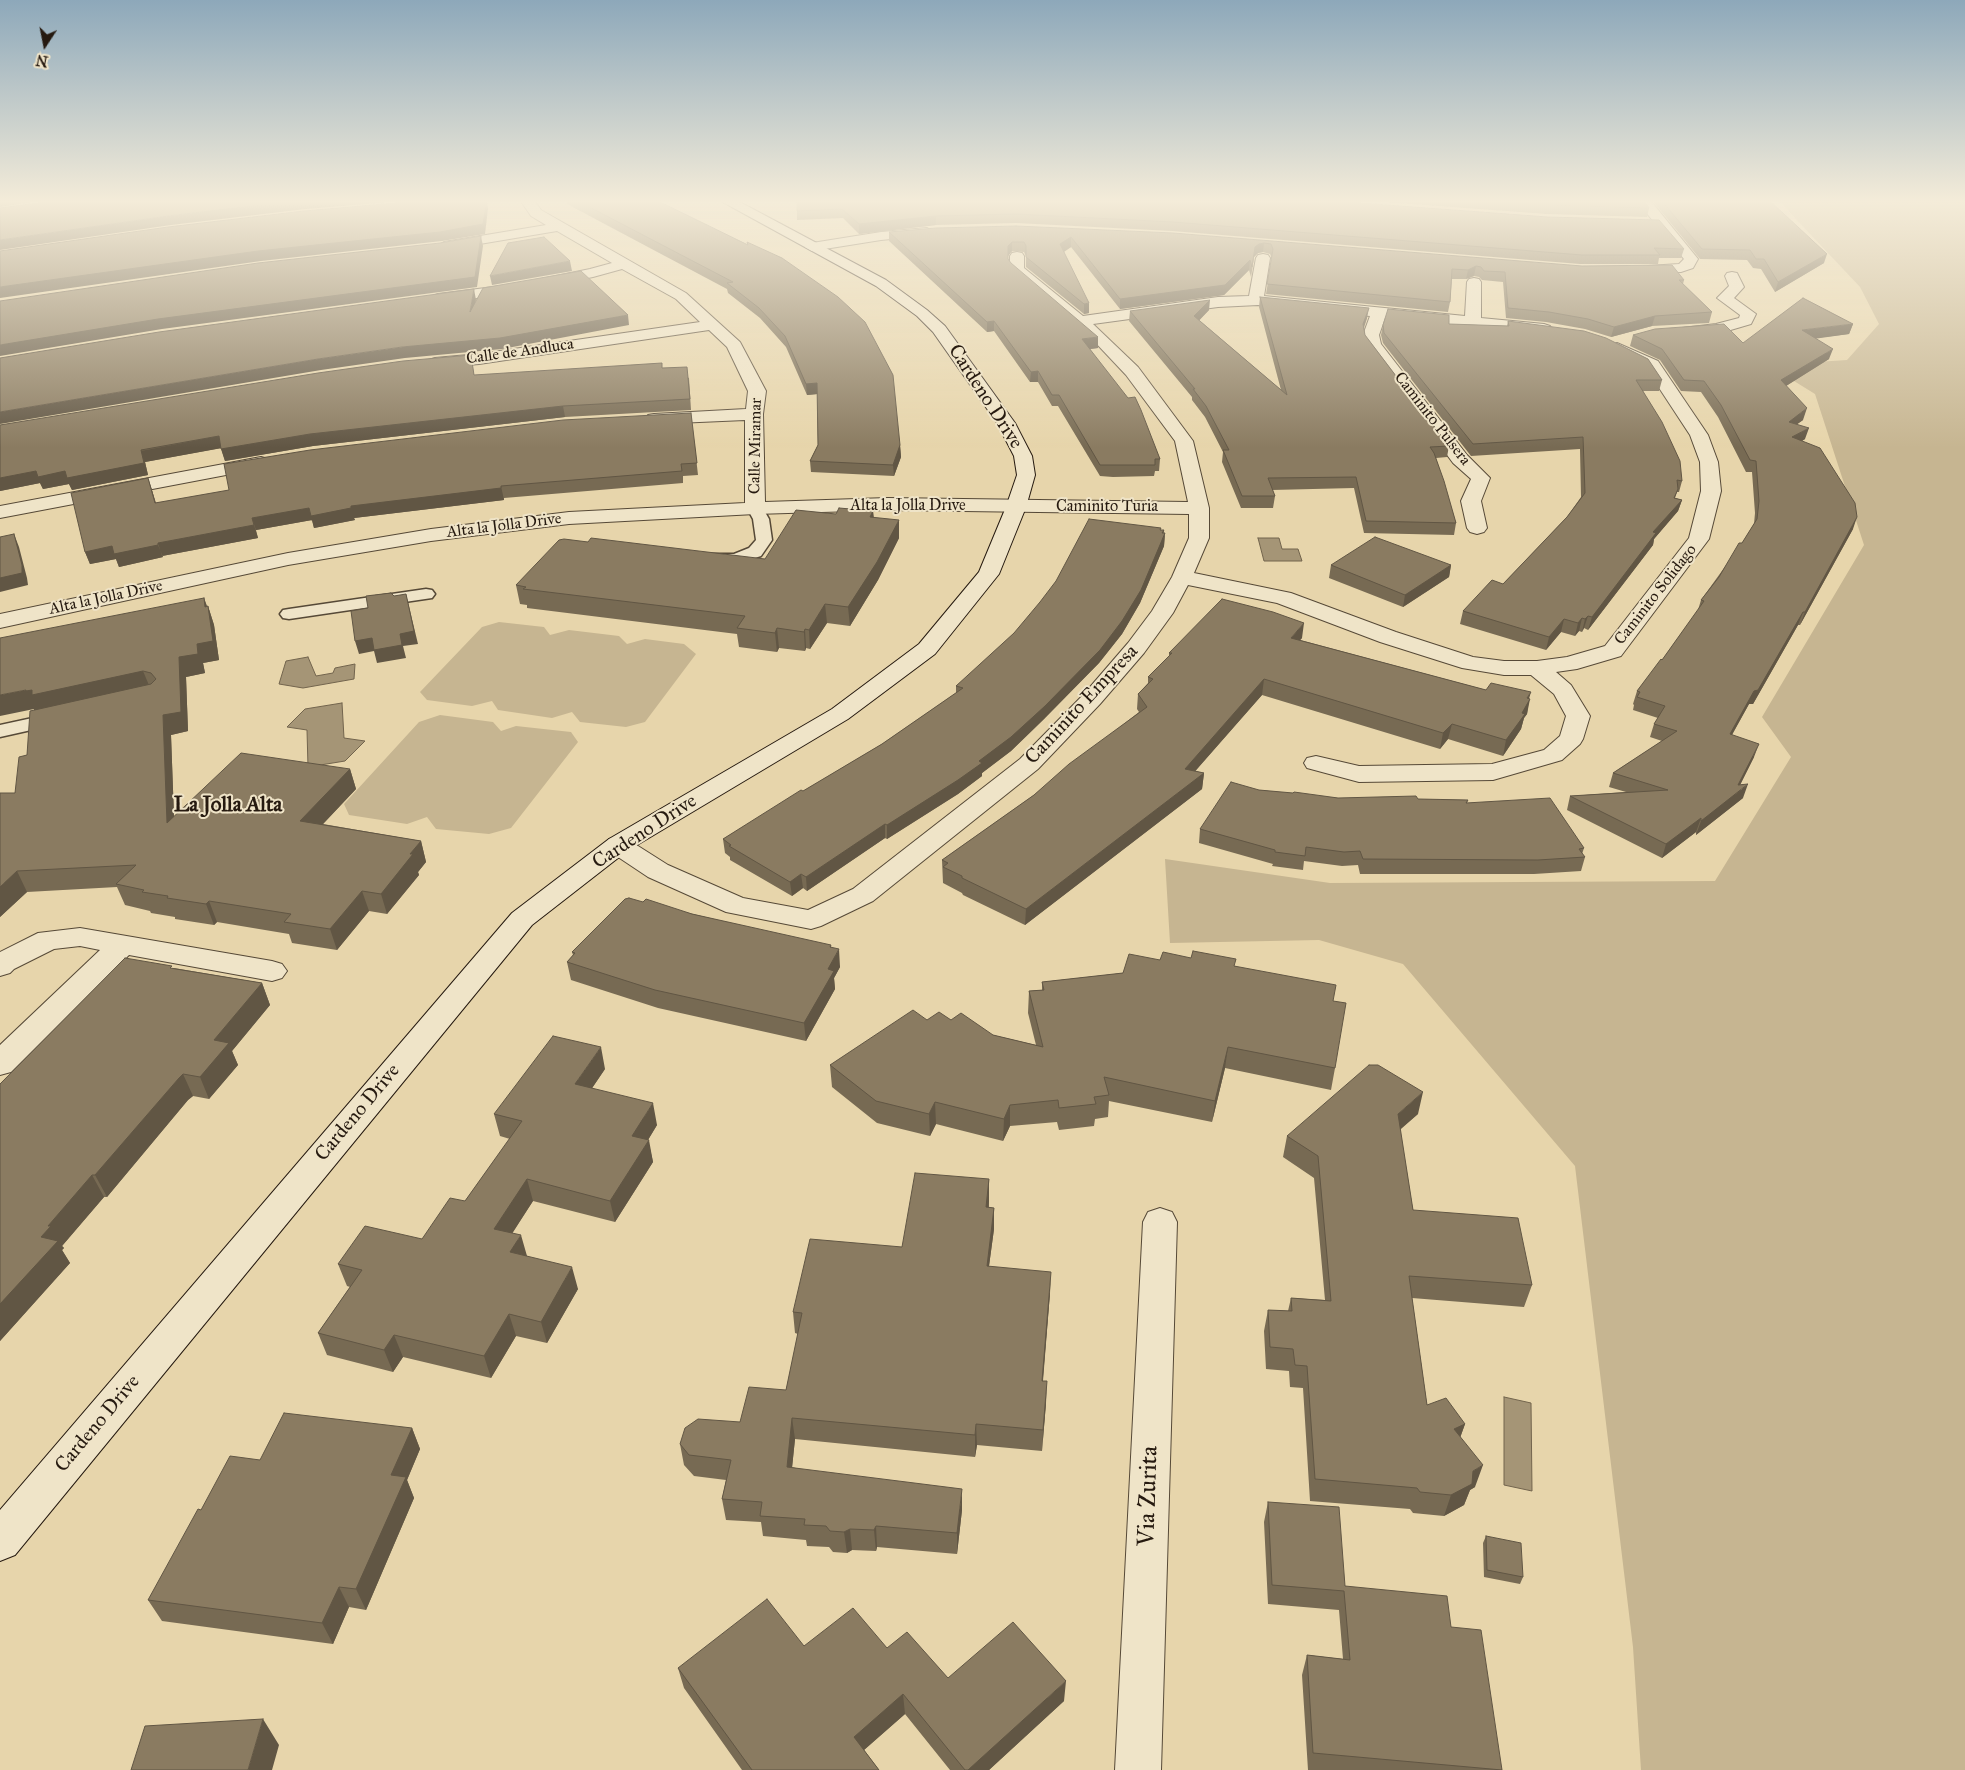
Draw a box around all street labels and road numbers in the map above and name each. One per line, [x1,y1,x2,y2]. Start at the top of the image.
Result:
street label: Calle de Andluca [465,335,575,369]
street label: Cardeno Drive [942,340,1028,454]
street label: Caminito Pulsera [1390,369,1474,469]
street label: Calle Miramar [746,398,766,494]
street label: Alta la Jolla Drive [850,496,966,516]
street label: Caminito Turia [1056,497,1158,517]
street label: Alta la Jolla Drive [445,509,563,543]
street label: Caminito Solidago [1611,541,1701,649]
street label: Alta la Jolla Drive [47,577,165,619]
street label: Caminito Empresa [1020,640,1144,770]
street label: Cardeno Drive [588,789,702,875]
street label: Cardeno Drive [310,1060,406,1166]
street label: Cardeno Drive [50,1371,146,1477]
street label: Via Zurita [1133,1445,1165,1547]

